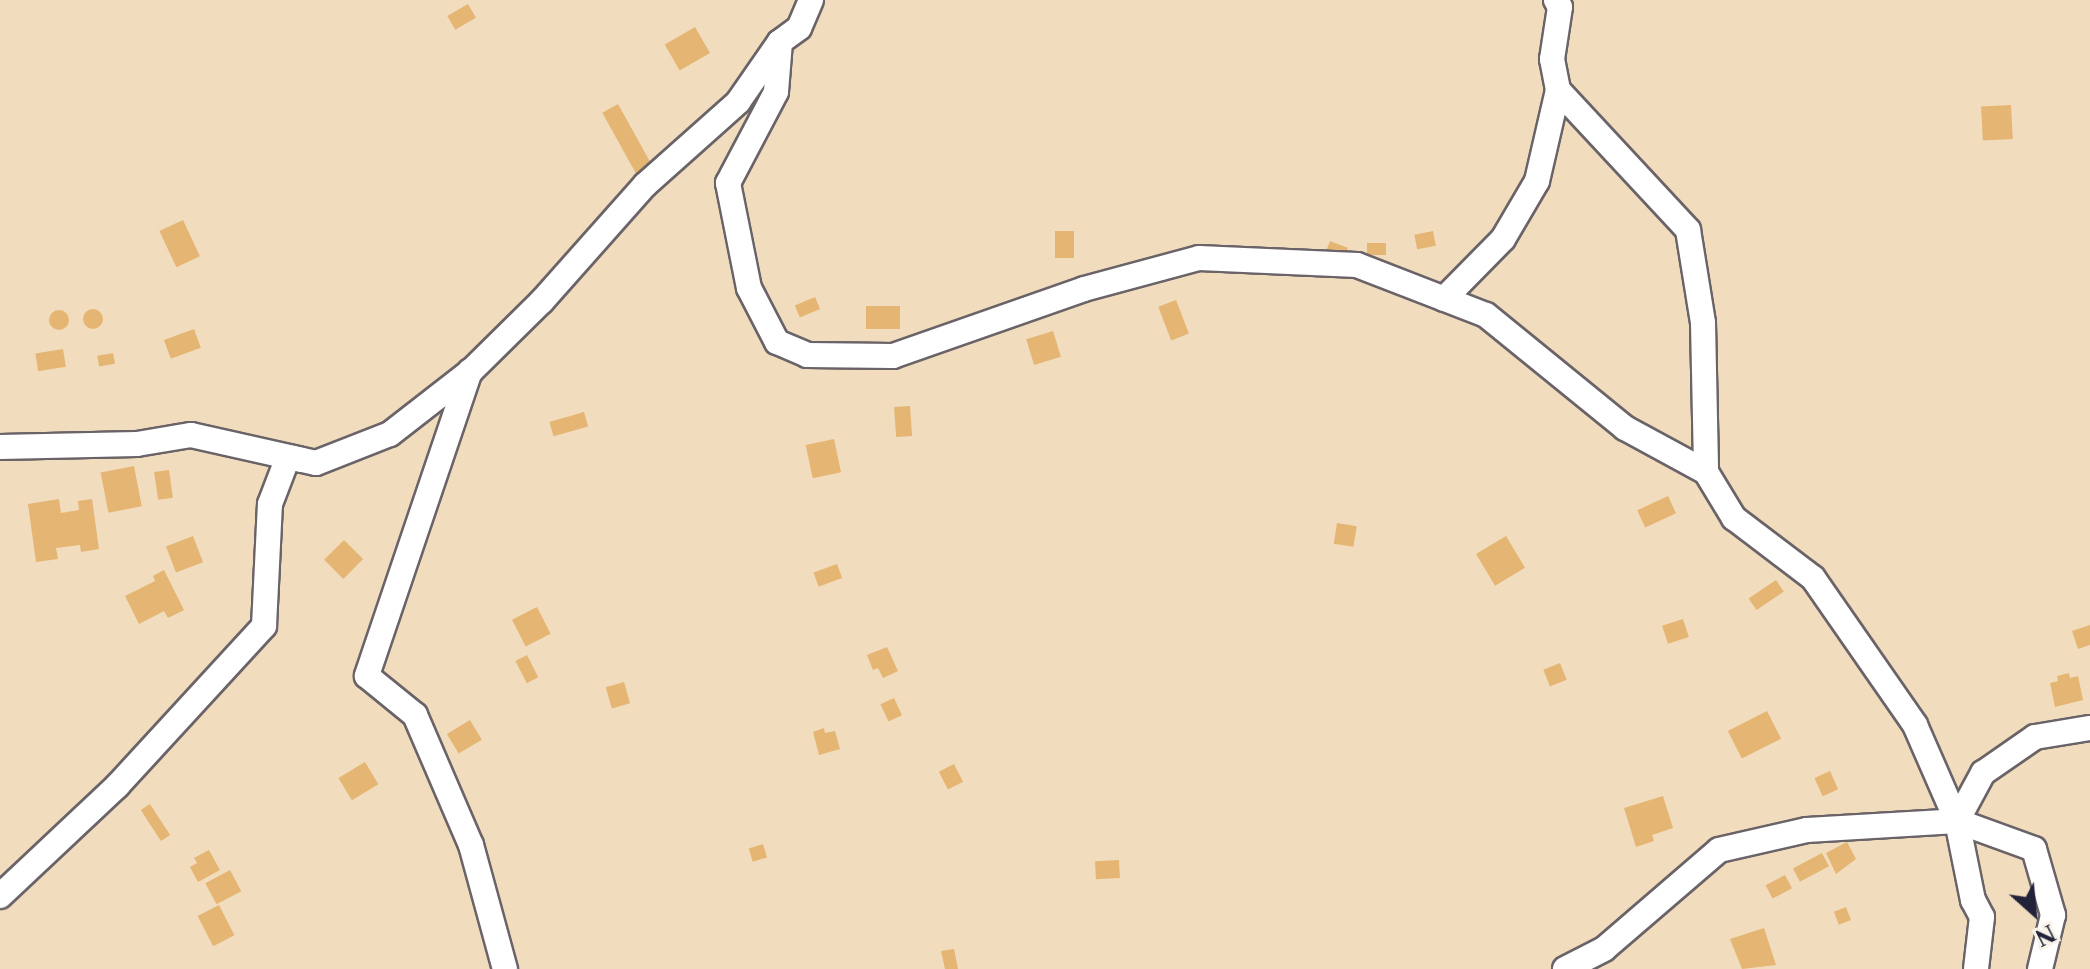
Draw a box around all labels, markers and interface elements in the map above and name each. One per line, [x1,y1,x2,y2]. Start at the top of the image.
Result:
north arrow [1994,873,2074,953]
text: N [2030,918,2060,951]

